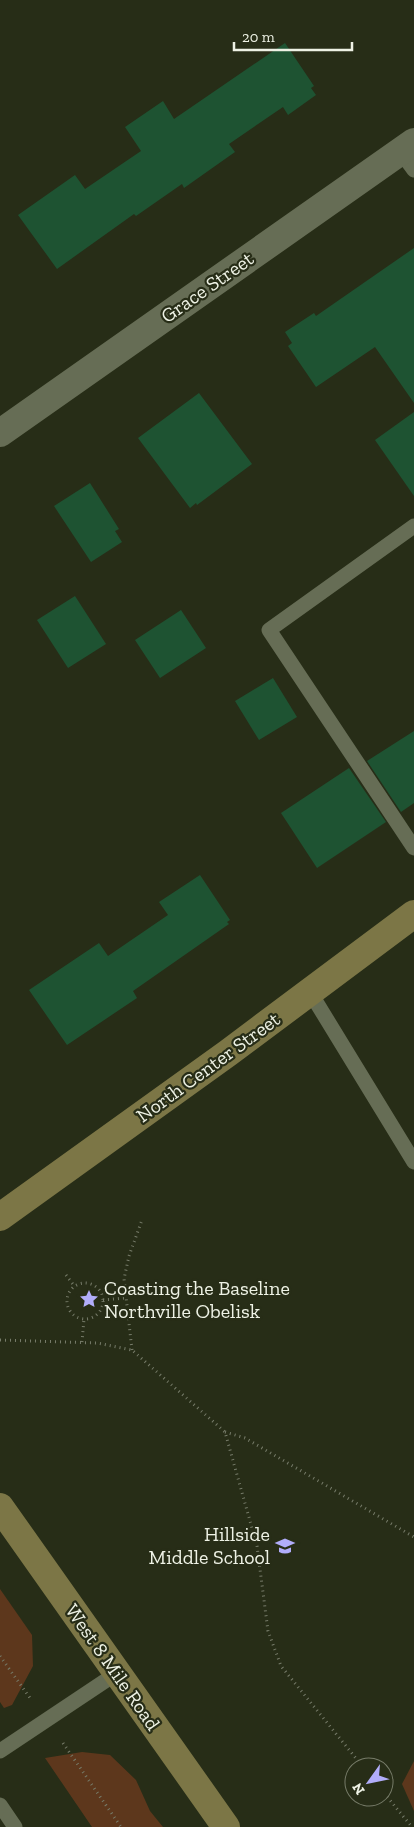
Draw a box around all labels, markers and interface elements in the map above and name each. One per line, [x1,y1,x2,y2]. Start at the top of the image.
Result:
scale bar [234,20,352,52]
text: 20 m [242,28,275,46]
street label: Grace Street [156,246,258,328]
street label: North Center Street [131,1006,285,1127]
place label: Coasting the Baseline Northville Obelisk [104,1276,290,1323]
place icon: Coasting the Baseline Northville Obelisk [78,1288,100,1310]
place label: Hillside Middle School [149,1522,270,1569]
school or university icon: Hillside Middle School [274,1535,296,1557]
street label: West 8 Mile Road [61,1599,165,1735]
north arrow [344,1757,394,1807]
text: N [348,1779,369,1798]

